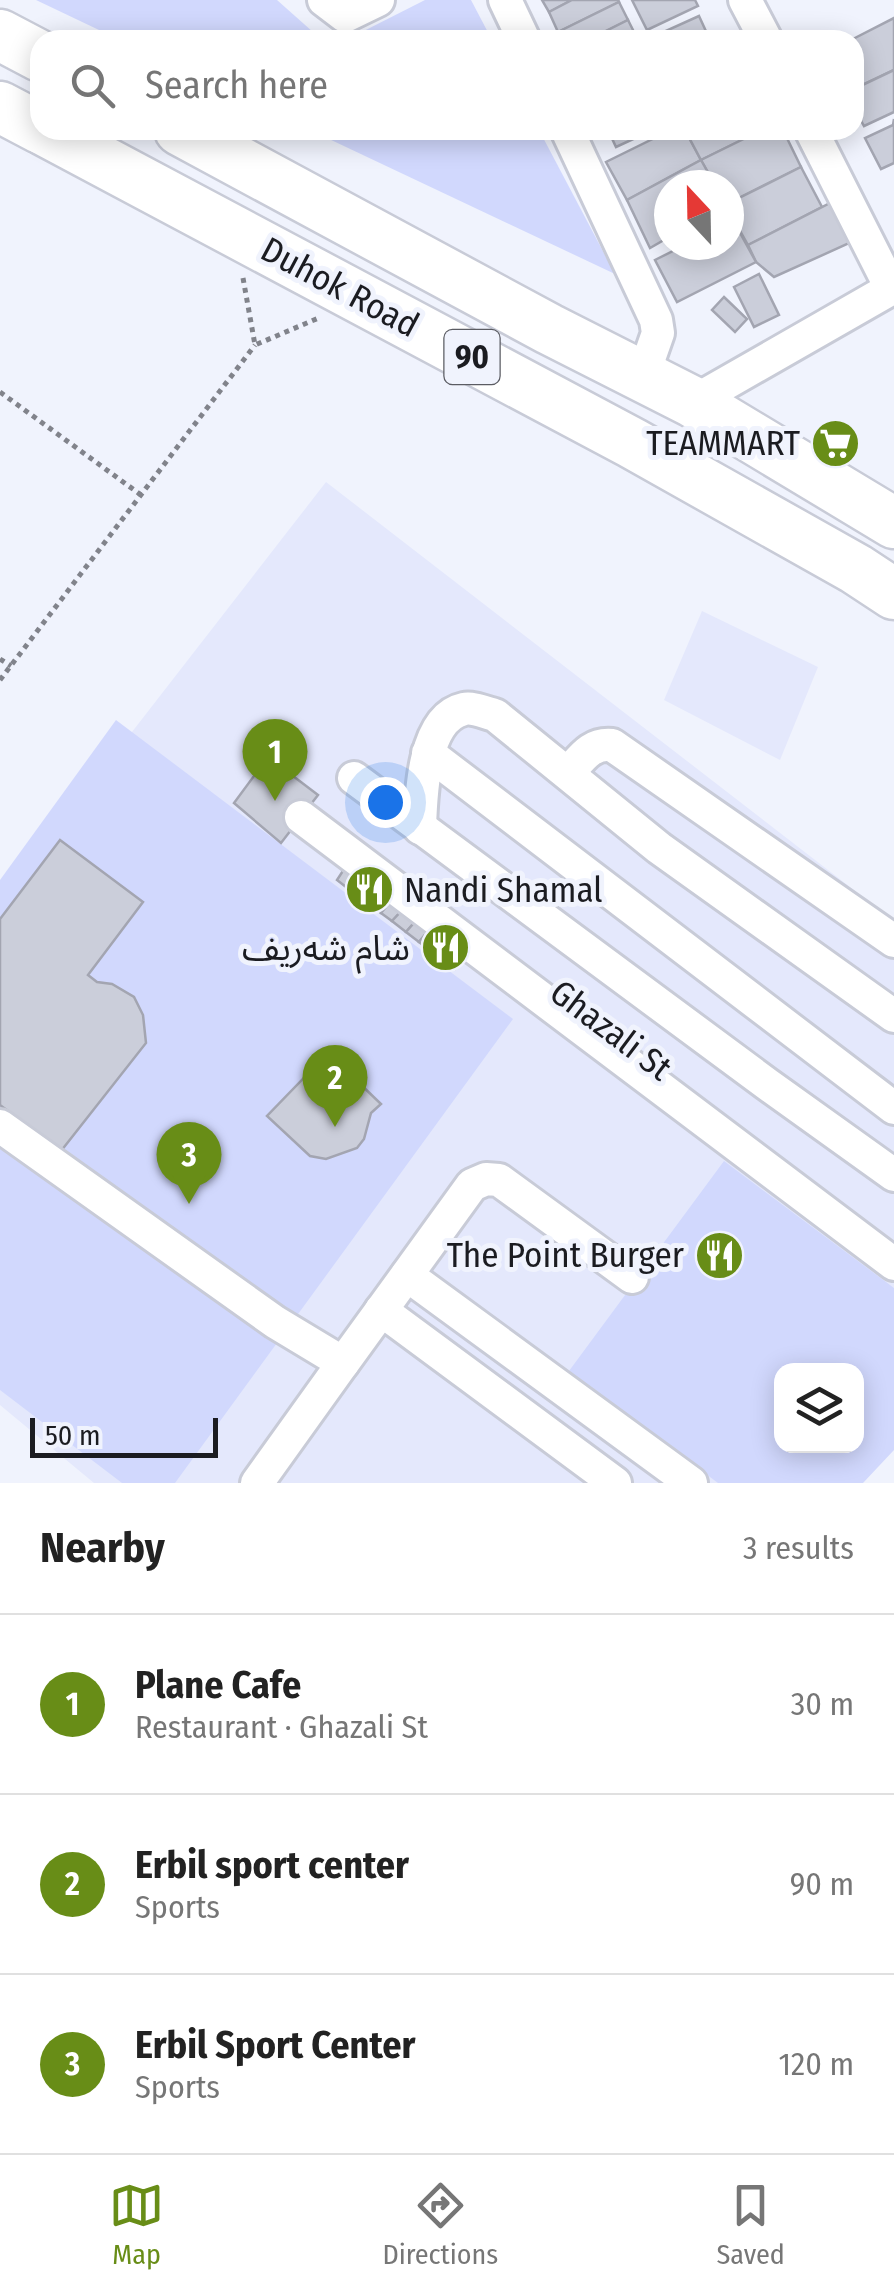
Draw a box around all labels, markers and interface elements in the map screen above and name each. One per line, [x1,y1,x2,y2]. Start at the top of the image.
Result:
search box [30,30,864,140]
icon: search [65,58,120,113]
text: Search here [145,62,328,108]
north arrow [654,170,744,260]
street label: Duhok Road [254,228,426,346]
road number: 90 [444,330,500,384]
supermarket icon: TEAMMART [809,417,861,469]
place label: TEAMMART [646,422,801,464]
pin: 1 [242,718,308,801]
your location [360,777,411,828]
restaurant icon: Nandi Shamal [343,864,395,916]
place label: Nandi Shamal [404,869,603,911]
restaurant icon: شام شەریف [419,922,471,974]
place label: شام شەریف [242,927,410,974]
street label: Ghazali St [542,971,680,1090]
pin: 2 [302,1044,368,1127]
pin: 3 [156,1122,222,1204]
restaurant icon: The Point Burger [693,1229,745,1281]
place label: The Point Burger [447,1234,684,1276]
map controls [774,1363,864,1453]
button: layers [774,1363,864,1453]
scale bar [30,1413,218,1458]
text: 50 m [45,1419,101,1452]
text: Nearby [40,1523,165,1573]
text: 3 results [743,1529,854,1567]
text: Plane Cafe [135,1662,301,1708]
text: 1 [66,1685,79,1723]
text: 30 m [791,1685,854,1723]
text: Restaurant · Ghazali St [135,1708,428,1746]
text: Erbil sport center [135,1842,409,1888]
text: 2 [65,1865,80,1903]
text: 90 m [790,1865,854,1903]
text: Sports [135,1888,220,1926]
text: Erbil Sport Center [135,2022,415,2068]
text: 3 [65,2045,80,2083]
text: 120 m [779,2045,854,2083]
text: Sports [135,2068,220,2106]
tab: Map [109,2178,164,2271]
tab: Directions [382,2178,498,2271]
tab: Saved [716,2178,785,2271]

